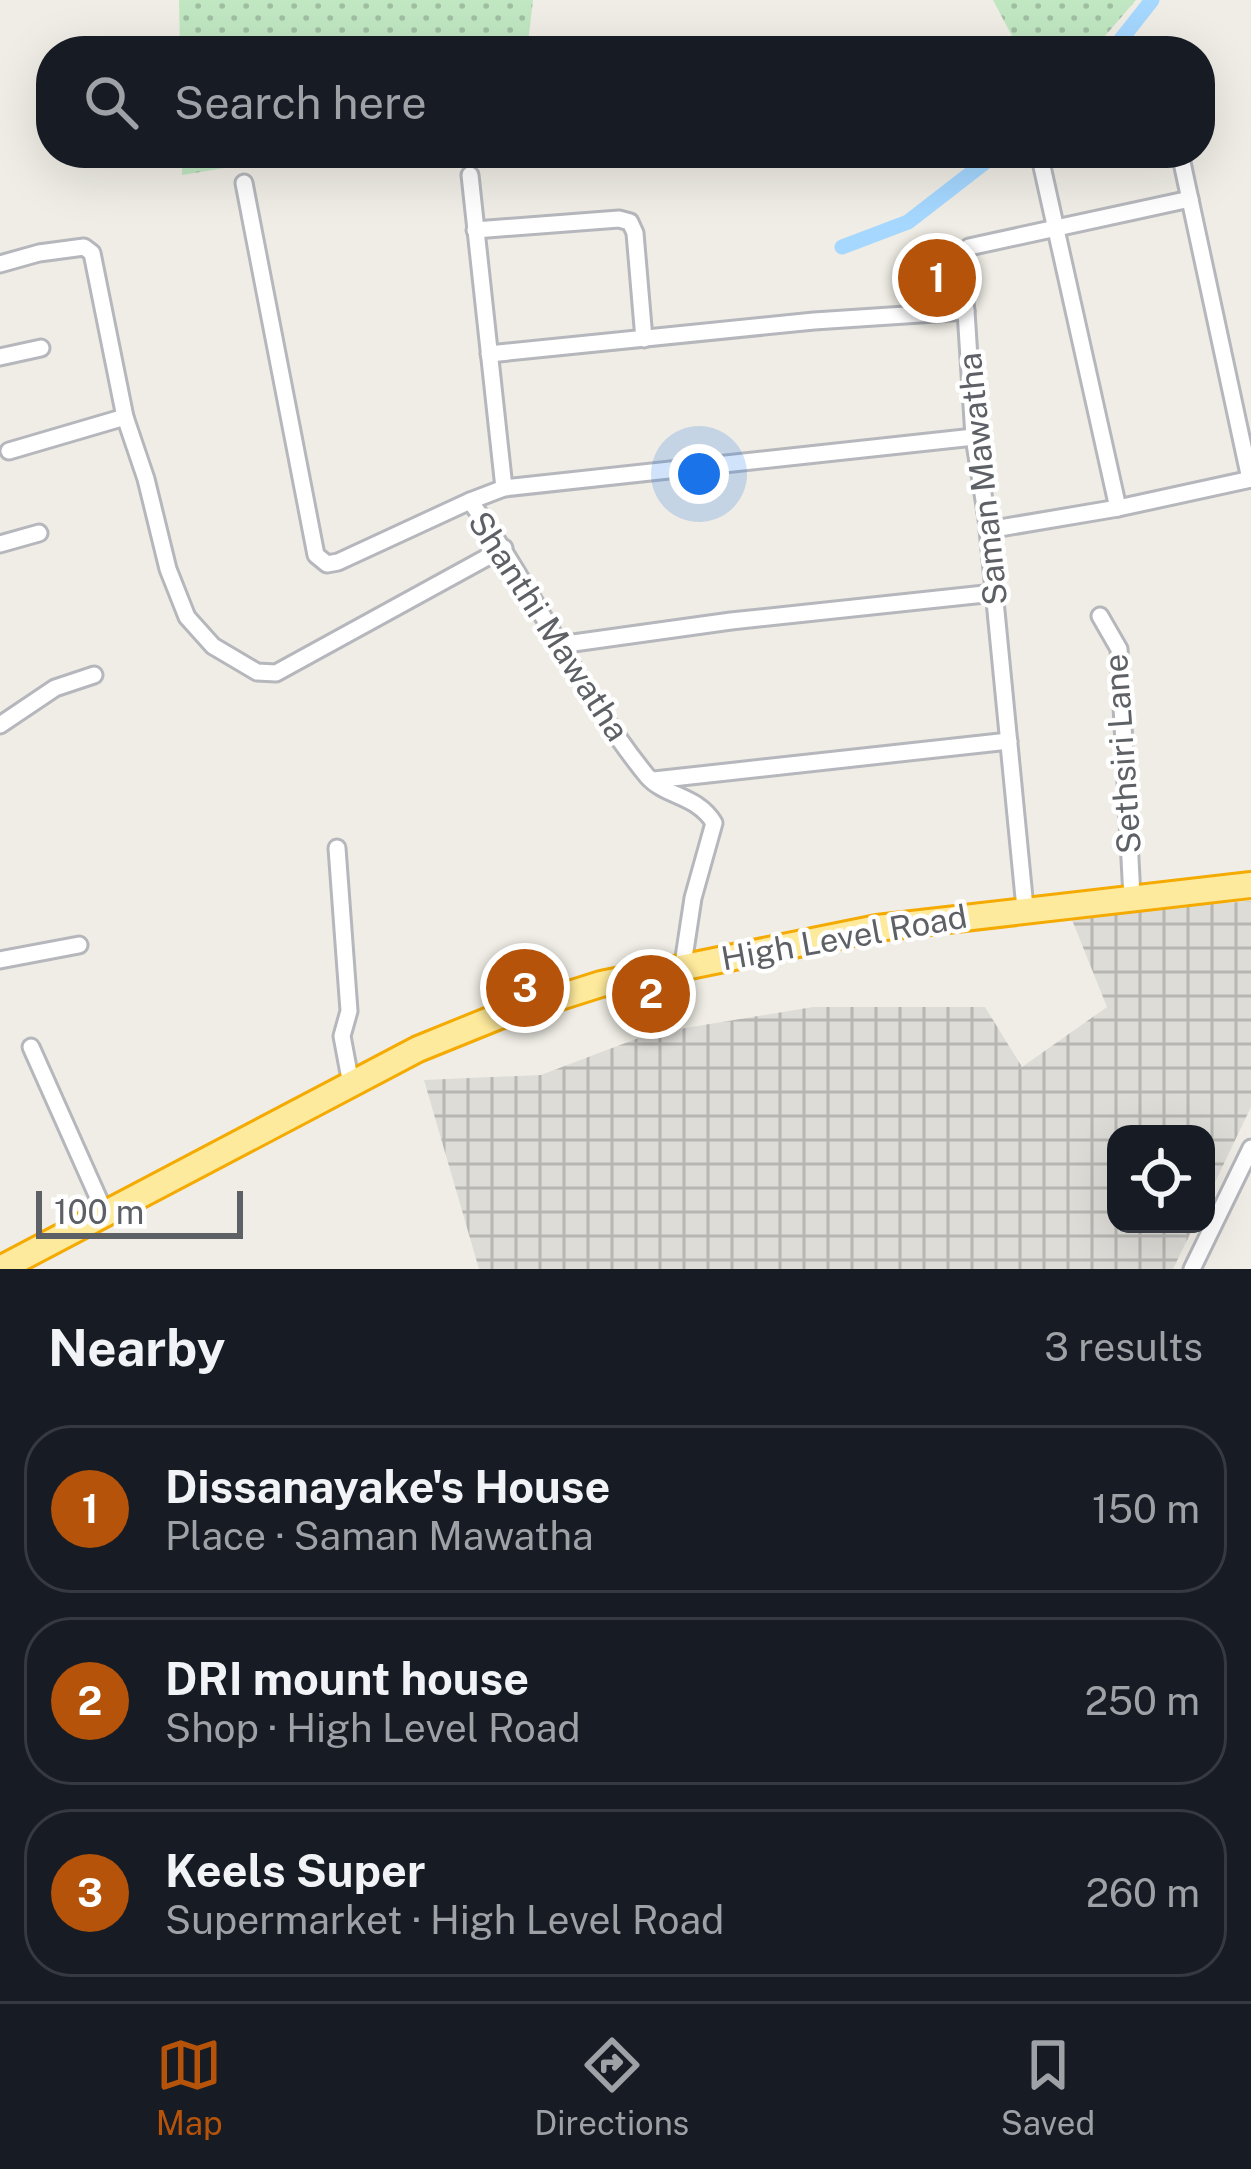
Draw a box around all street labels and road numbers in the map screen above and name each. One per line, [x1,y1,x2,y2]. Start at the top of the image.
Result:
street label: Saman Mawatha [950,351,1014,607]
street label: Shanthi Mawatha [461,504,637,748]
street label: Sethsiri Lane [1096,653,1148,855]
street label: High Level Road [718,897,970,977]

